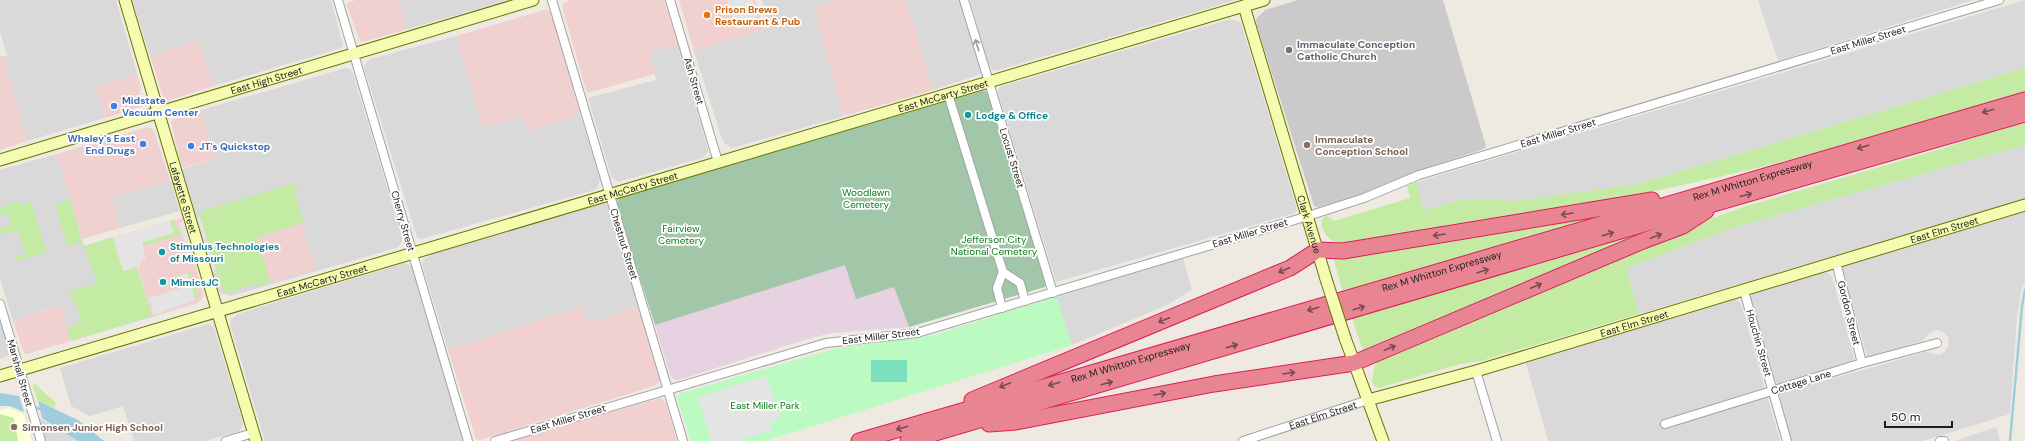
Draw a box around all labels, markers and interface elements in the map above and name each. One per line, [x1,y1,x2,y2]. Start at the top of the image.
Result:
place label: Prison Brews Restaurant & Pub [715,3,801,28]
marker: Prison Brews Restaurant & Pub [702,10,712,20]
street label: East Miller Street [1829,22,1907,58]
one-way arrow [973,38,980,51]
place label: Immaculate Conception Catholic Church [1297,38,1415,63]
marker: Immaculate Conception Catholic Church [1284,45,1294,55]
street label: Ash Street [681,56,707,106]
street label: East High Street [229,63,304,97]
street label: East McCarty Street [896,76,990,115]
place label: Midstate Vacuum Center [122,94,198,119]
marker: Midstate Vacuum Center [109,101,119,111]
one-way arrow [1981,108,1994,115]
place label: Lodge & Office [976,109,1048,122]
marker: Lodge & Office [963,110,973,120]
street label: East Miller Street [1519,115,1597,151]
street label: Locust Street [997,126,1027,190]
place label: Whaley's East End Drugs [67,132,135,157]
place label: Immaculate Conception School [1315,133,1408,158]
marker: Whaley's East End Drugs [138,139,148,149]
place label: JT's Quickstop [199,140,271,153]
marker: Immaculate Conception School [1302,140,1312,150]
marker: JT's Quickstop [186,141,196,151]
one-way arrow [1856,144,1869,151]
street label: Rex M Whitton Expressway [1691,156,1814,203]
street label: Lafayette Street [167,160,200,235]
street label: East McCarty Street [586,168,679,207]
park label: Woodlawn Cemetery [842,186,890,211]
street label: Cherry Street [388,189,418,253]
one-way arrow [1740,191,1753,198]
street label: Clark Avenue [1295,194,1325,255]
street label: Chestnut Street [607,207,641,281]
one-way arrow [1561,210,1574,218]
street label: East Elm Street [1909,213,1980,246]
street label: East Miller Street [1211,215,1289,251]
park label: Fairview Cemetery [658,222,704,247]
one-way arrow [1601,230,1614,237]
one-way arrow [1433,232,1446,240]
one-way arrow [1649,232,1662,239]
park label: Jefferson City National Cemetery [951,233,1038,258]
place label: Stimulus Technologies of Missouri [170,240,279,265]
marker: Stimulus Technologies of Missouri [157,247,167,257]
street label: Rex M Whitton Expressway [1380,247,1503,294]
street label: East McCarty Street [275,261,369,300]
one-way arrow [1279,267,1291,274]
one-way arrow [1477,267,1490,274]
place label: MimicsJC [171,276,219,289]
marker: MimicsJC [158,277,168,287]
street label: Gordon Street [1835,279,1863,347]
one-way arrow [1529,282,1541,289]
one-way arrow [1352,304,1365,311]
one-way arrow [1307,306,1320,313]
street label: East Elm Street [1599,307,1670,340]
street label: Houchin Street [1743,308,1775,378]
one-way arrow [1159,316,1171,324]
street label: East Miller Street [841,325,921,347]
street label: Marshall Street [4,338,36,408]
street label: Rex M Whitton Expressway [1069,338,1192,385]
one-way arrow [1225,342,1238,349]
one-way arrow [1384,343,1396,351]
street label: Cottage Lane [1769,367,1833,397]
one-way arrow [1282,369,1295,377]
one-way arrow [1100,379,1113,386]
one-way arrow [1048,381,1061,388]
one-way arrow [1000,382,1012,390]
one-way arrow [1153,390,1166,398]
street label: East Elm Street [1287,398,1358,432]
park label: East Miller Park [730,399,800,412]
street label: East Miller Street [529,401,607,437]
scale bar [1885,403,1952,429]
text: 50 m [1891,409,1920,425]
place label: Simonsen Junior High School [22,421,163,434]
marker: Simonsen Junior High School [9,422,19,432]
one-way arrow [896,425,909,432]

